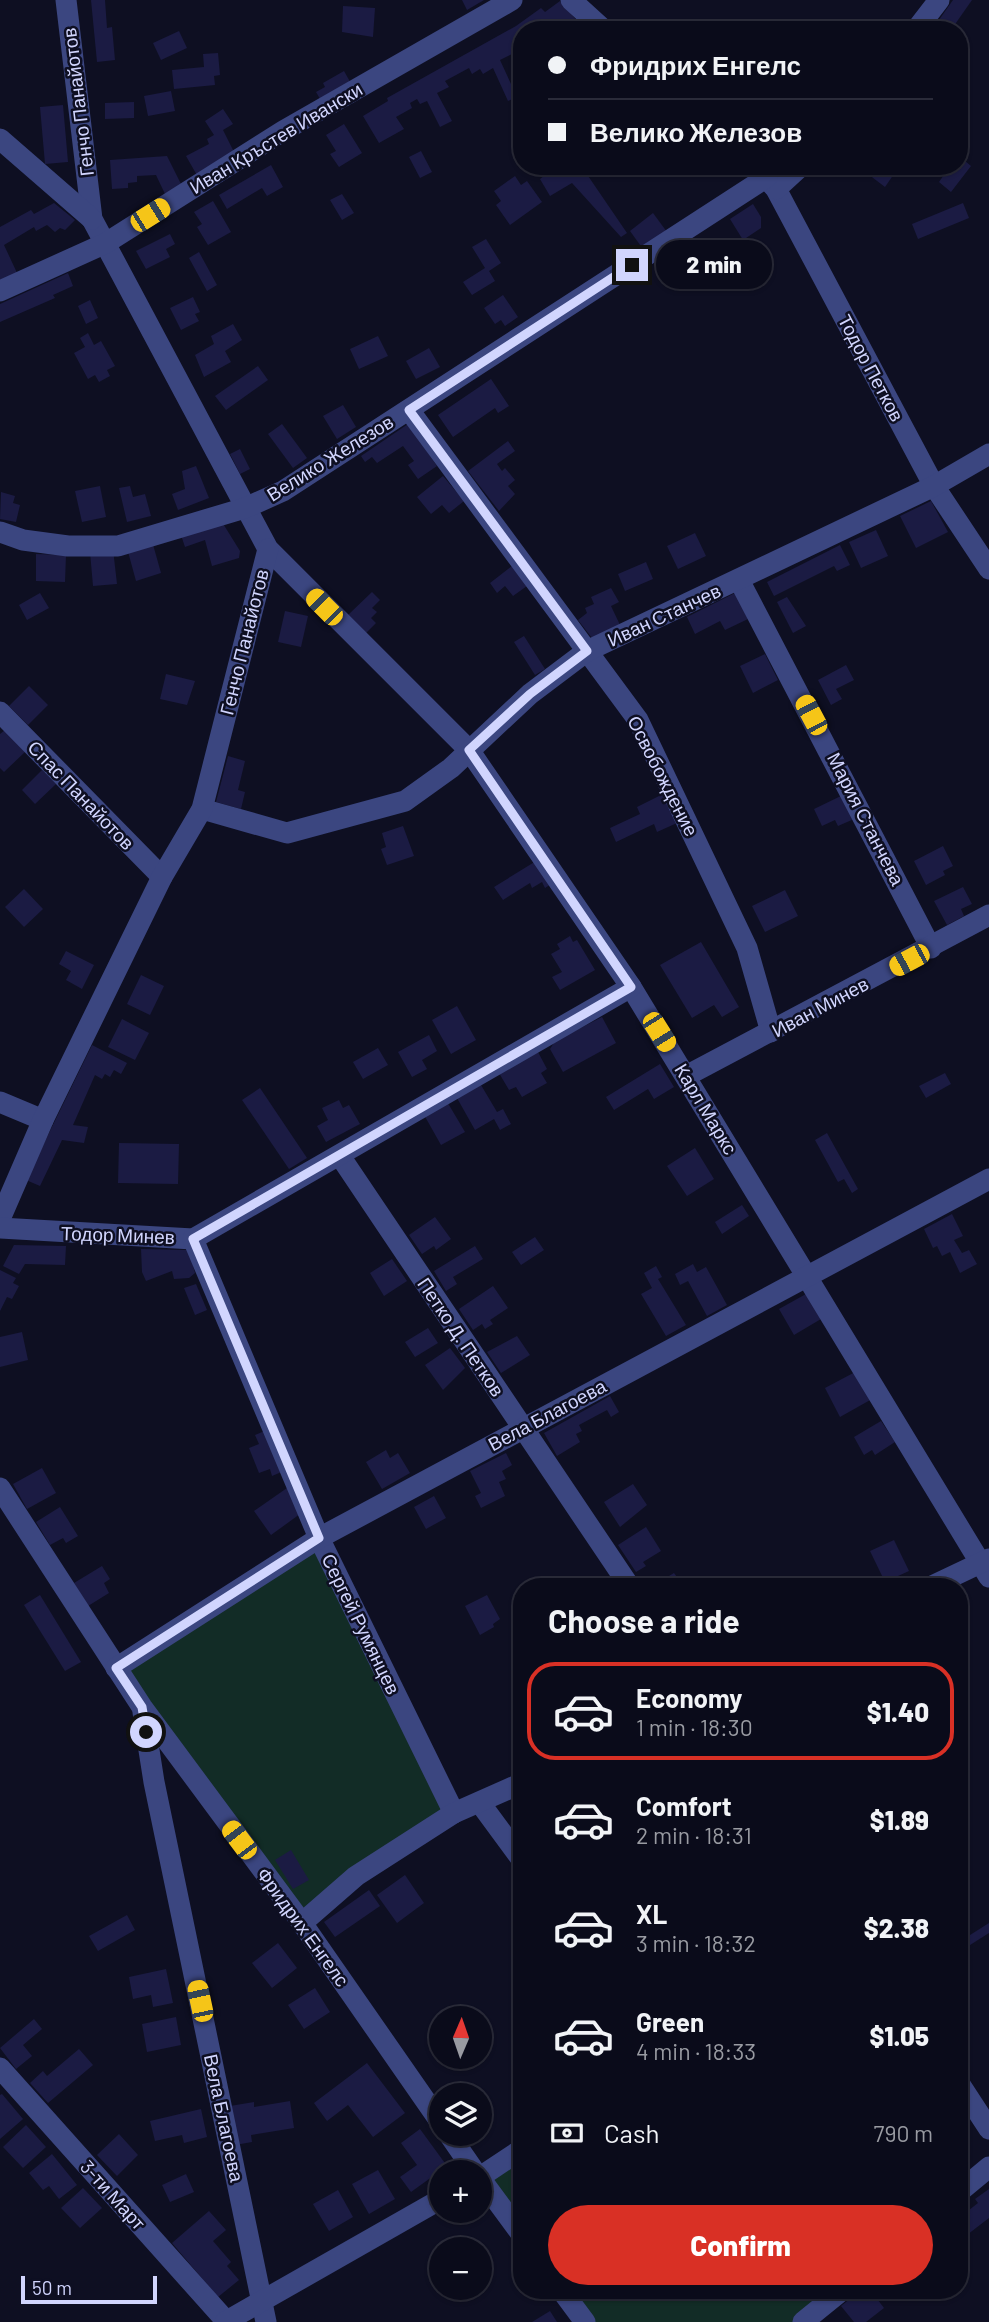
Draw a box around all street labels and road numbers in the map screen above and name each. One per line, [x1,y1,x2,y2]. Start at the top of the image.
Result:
street label: Генчо Панайотов [57,26,98,178]
street label: Иван Кръстев Ивански [185,77,366,198]
street label: Тодор Петков [834,310,909,425]
street label: Велико Железов [262,409,397,506]
street label: Генчо Панайотов [214,567,273,717]
street label: Иван Станчев [604,578,724,651]
street label: Освобождение [623,712,704,840]
street label: Спас Панайотов [23,735,139,854]
street label: Мария Станчева [823,748,910,889]
street label: Иван Минев [768,972,872,1042]
street label: Карл Маркс [670,1059,742,1158]
street label: Тодор Минев [61,1221,175,1248]
street label: Петко Д. Петков [413,1273,510,1401]
street label: Вела Благоева [484,1374,610,1455]
street label: Сергей Румянцев [317,1550,405,1698]
street label: Фридрих Енгелс [253,1863,354,1991]
street label: Вела Благоева [200,2052,249,2184]
street label: 3-ти Март [76,2155,151,2234]

